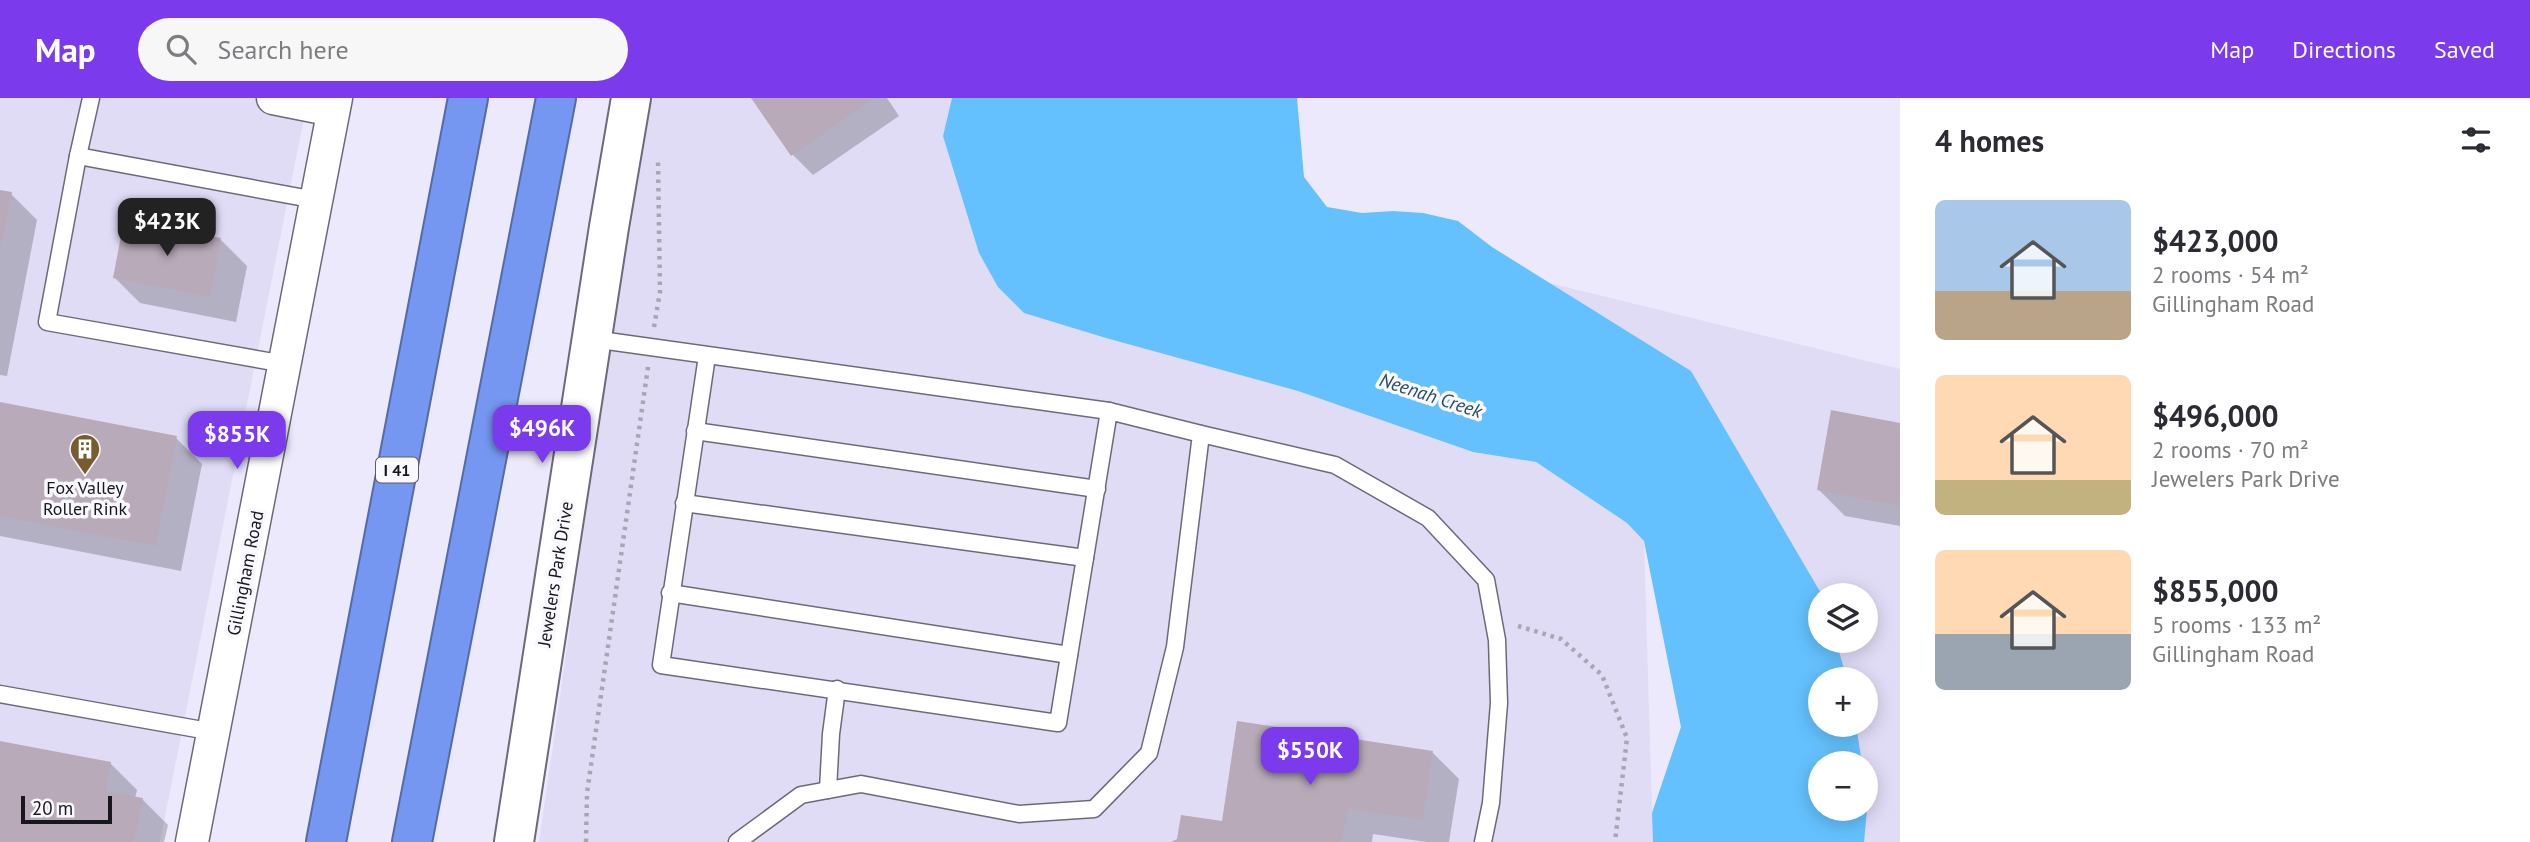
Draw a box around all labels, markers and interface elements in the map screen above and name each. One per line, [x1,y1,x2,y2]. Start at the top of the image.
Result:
search box [138,18,628,81]
text: Map [35,28,96,71]
icon: search [162,30,200,68]
text: Search here [218,33,349,66]
text: Map [2210,34,2254,65]
text: Directions [2292,34,2396,65]
text: Saved [2434,34,2495,65]
text: 4 homes [1935,121,2044,160]
icon: filters [2457,121,2495,159]
pin: $423K [118,198,216,258]
text: $423K [134,206,200,235]
text: $423,000 [2152,221,2279,260]
icon: home [1991,228,2075,312]
text: 2 rooms · 54 m² [2152,260,2309,289]
text: Gillingham Road [2152,289,2314,318]
water label: Neenah Creek [1377,367,1487,423]
text: $496,000 [2152,396,2279,435]
icon: home [1991,403,2075,487]
pin: $496K [493,406,591,465]
pin: $855K [188,412,286,471]
text: $496K [509,413,575,442]
text: $855K [204,419,270,448]
building icon: Fox Valley Roller Rink [68,432,102,476]
text: 2 rooms · 70 m² [2152,435,2309,464]
road number: I 41 [376,458,418,482]
text: Jewelers Park Drive [2152,464,2340,493]
place label: Fox Valley Roller Rink [43,476,127,520]
street label: Jewelers Park Drive [532,500,578,649]
street label: Gillingham Road [222,508,268,638]
text: $855,000 [2152,571,2279,610]
icon: home [1991,578,2075,662]
map controls [1808,583,1878,821]
button: layers [1808,583,1878,653]
text: 5 rooms · 133 m² [2152,610,2321,639]
text: Gillingham Road [2152,639,2314,668]
button: + [1808,667,1878,737]
pin: $550K [1261,728,1359,787]
text: $550K [1277,735,1343,764]
button: − [1808,751,1878,821]
scale bar [21,793,112,825]
text: 20 m [32,796,73,820]

